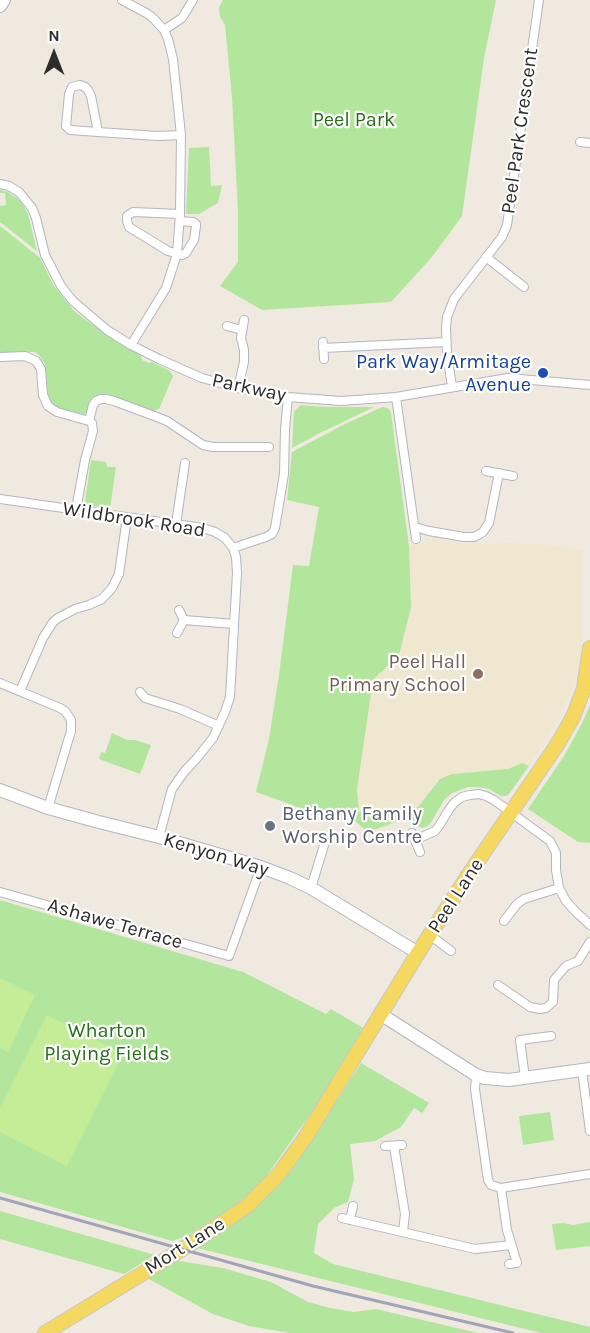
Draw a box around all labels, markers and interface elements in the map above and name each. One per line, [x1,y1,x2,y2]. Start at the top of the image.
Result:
north arrow [24,24,84,84]
text: N [48,26,60,45]
street label: Peel Park Crescent [496,46,544,216]
park label: Peel Park [313,108,395,132]
place label: Park Way/Armitage Avenue [356,350,531,397]
marker: Park Way/Armitage Avenue [536,366,550,380]
street label: Parkway [210,368,288,408]
street label: Wildbrook Road [61,497,207,543]
place label: Peel Hall Primary School [329,650,466,697]
marker: Peel Hall Primary School [471,667,485,681]
place label: Bethany Family Worship Centre [282,802,422,849]
marker: Bethany Family Worship Centre [263,819,277,833]
street label: Kenyon Way [160,828,272,882]
street label: Peel Lane [423,854,489,938]
street label: Ashawe Terrace [45,893,185,955]
park label: Wharton Playing Fields [44,1019,170,1066]
street label: Mort Lane [140,1212,230,1280]

